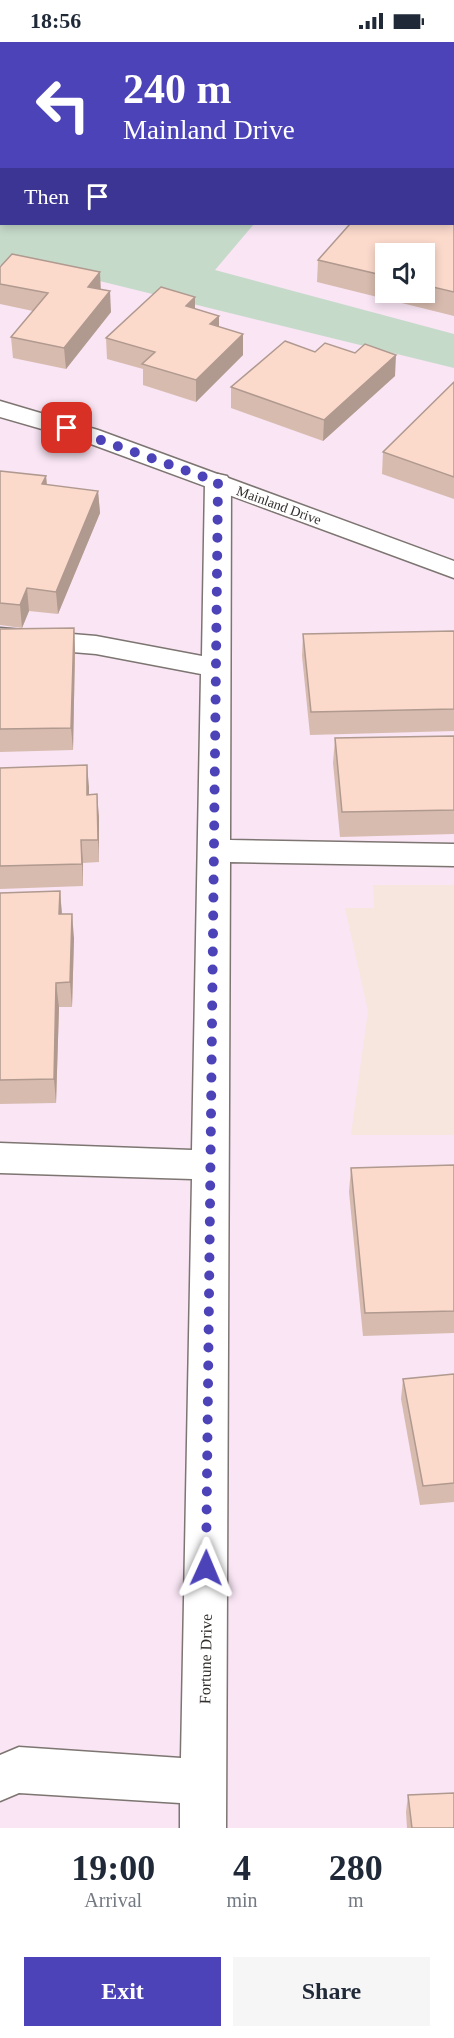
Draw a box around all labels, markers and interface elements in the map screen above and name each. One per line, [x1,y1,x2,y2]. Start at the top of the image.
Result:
text: 18:56 [30,8,81,33]
icon: left [24,66,102,144]
text: 240 m [123,66,232,112]
text: Mainland Drive [123,115,295,145]
icon: arrive [81,180,114,213]
text: Then [24,184,69,209]
map controls [375,243,435,303]
button: sound [375,243,435,303]
pin [41,402,92,453]
icon: arrive [50,411,83,444]
street label: Mainland Drive [234,483,323,528]
position arrow [174,1536,238,1600]
street label: Fortune Drive [196,1614,215,1704]
text: 19:00 [71,1848,155,1888]
text: 4 [233,1848,251,1888]
text: 280 [329,1848,383,1888]
text: Arrival [84,1889,142,1911]
text: min [226,1889,258,1911]
text: m [348,1889,364,1911]
button: Exit [24,1957,221,2026]
button: Share [233,1957,430,2026]

